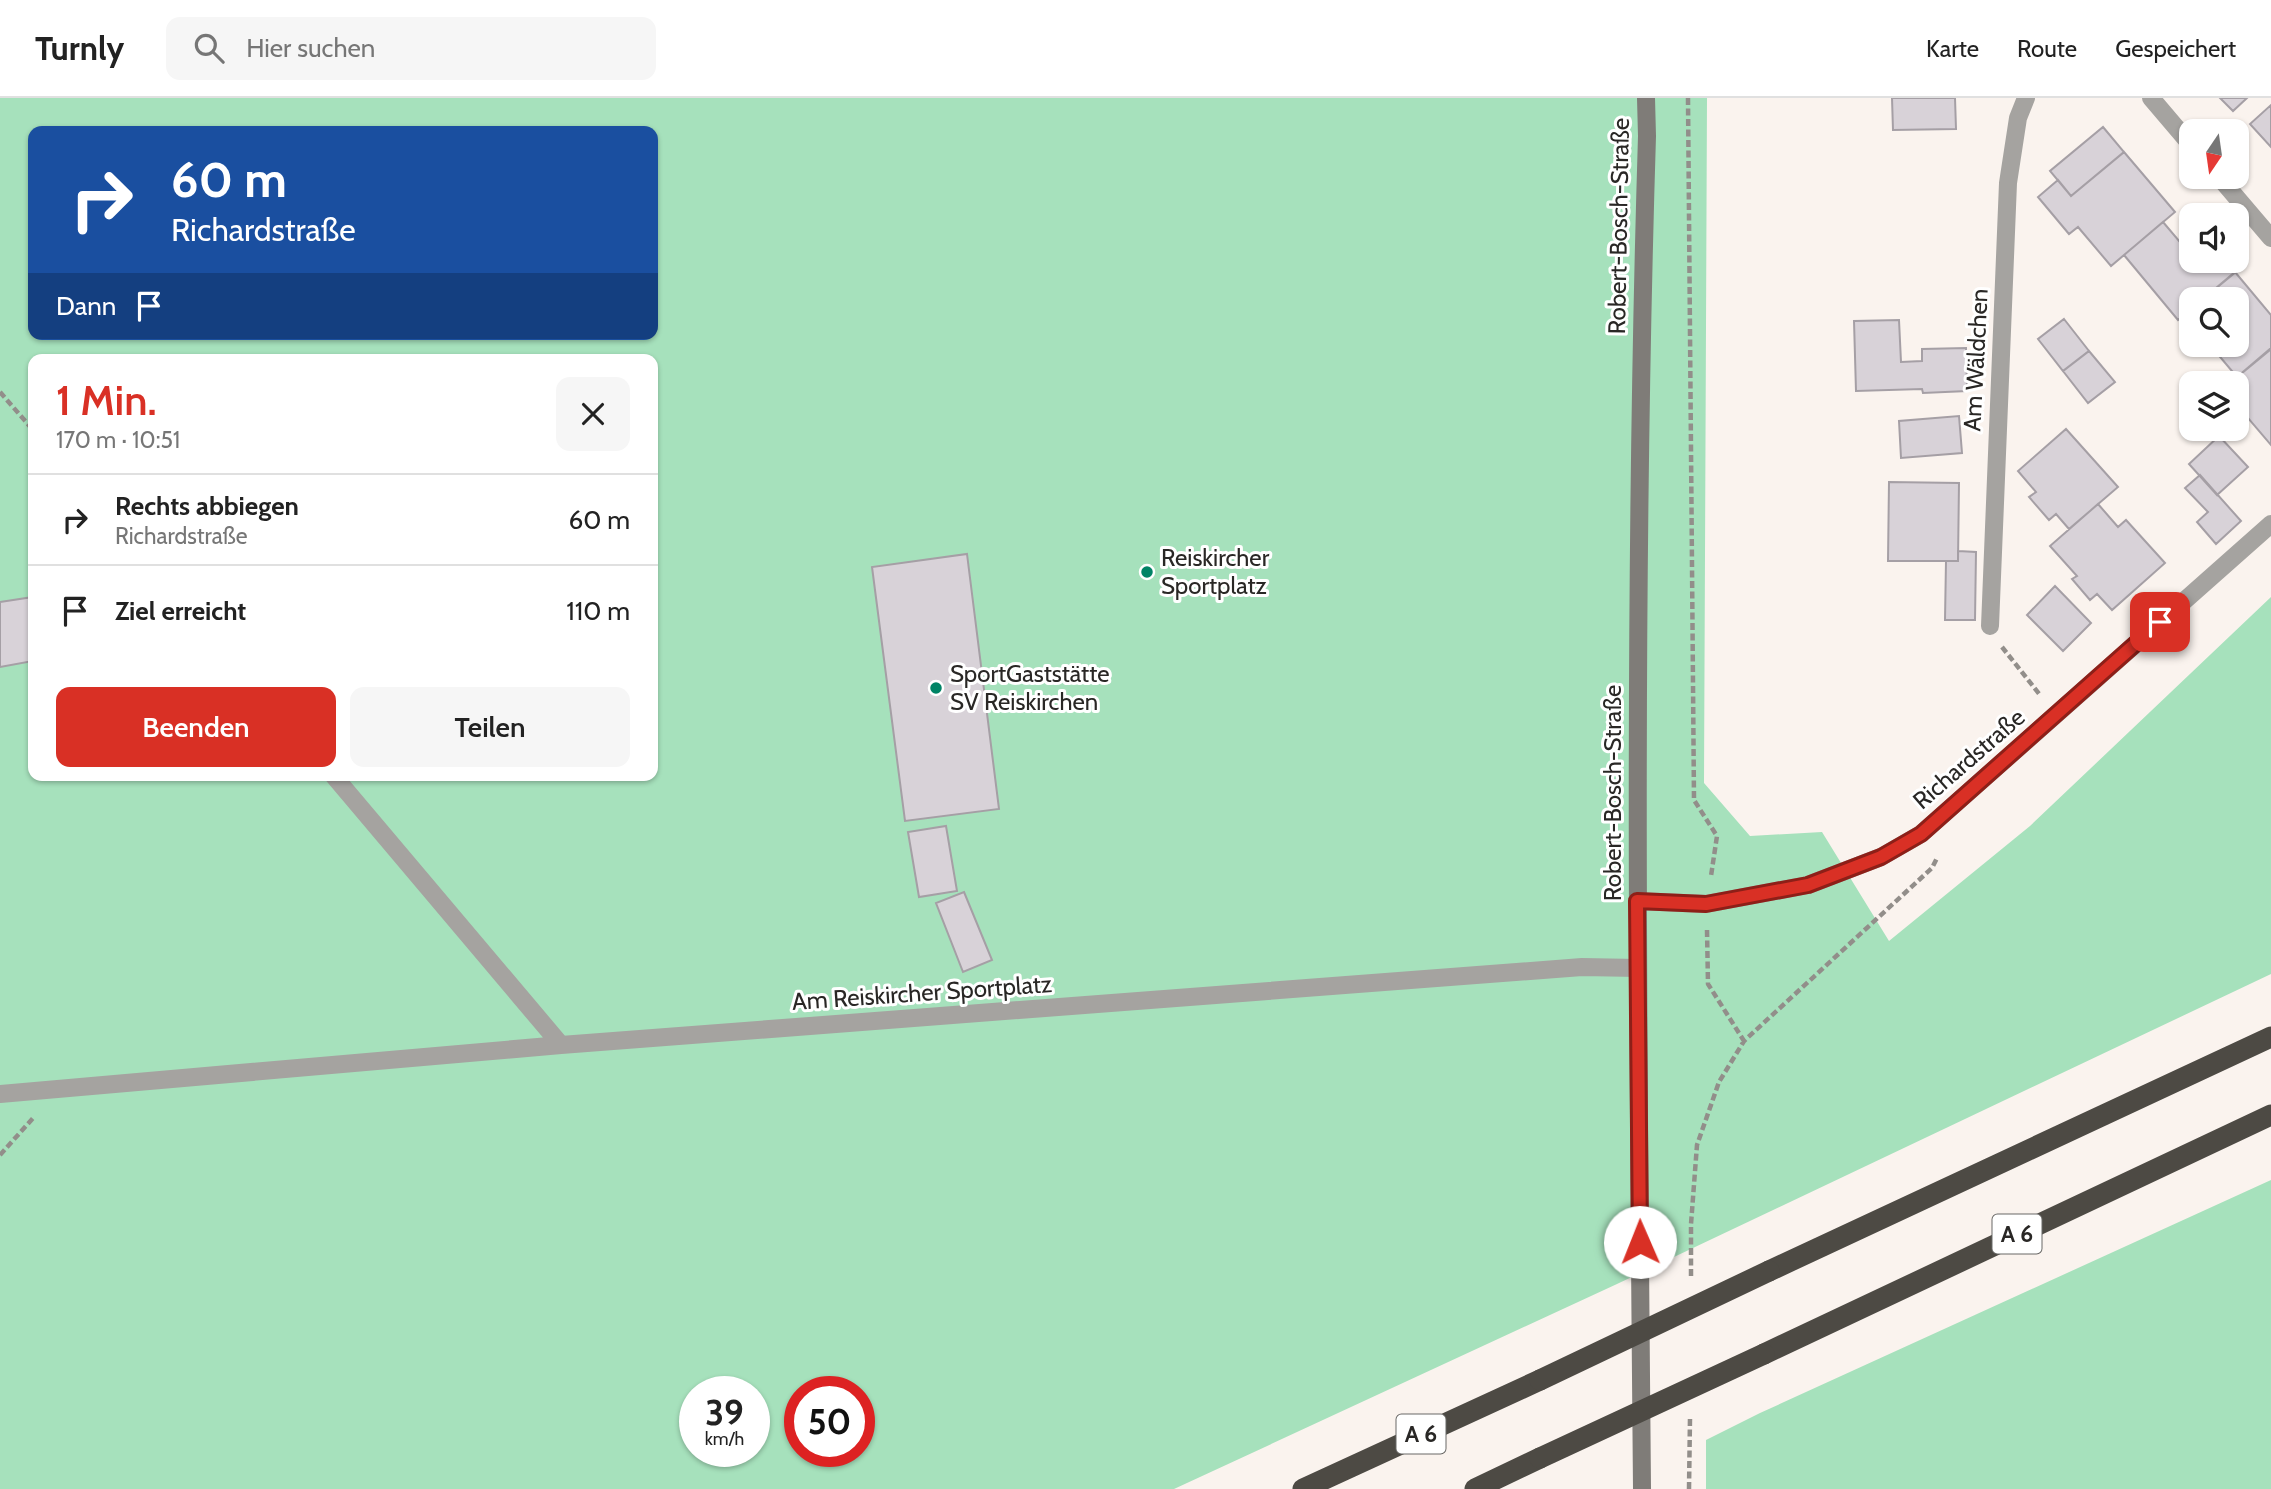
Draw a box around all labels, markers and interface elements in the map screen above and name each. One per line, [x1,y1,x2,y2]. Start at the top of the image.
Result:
search box [166,17,656,80]
text: Turnly [35,28,124,68]
icon: search [190,29,228,67]
text: Hier suchen [246,32,375,64]
text: Karte [1926,34,1979,63]
text: Route [2017,34,2077,63]
text: Gespeichert [2115,34,2236,63]
street label: Robert-Bosch-Straße [1602,117,1635,335]
north arrow [2179,119,2249,189]
map controls [2179,119,2249,441]
text: 60 m [171,150,287,209]
icon: right [56,154,147,245]
button: sound [2179,203,2249,273]
text: Richardstraße [171,210,356,249]
icon: arrive [130,287,168,325]
button: search [2179,287,2249,357]
street label: Am Wäldchen [1957,288,1994,432]
text: Dann [56,290,116,322]
button: layers [2179,371,2249,441]
text: 1 Min. [56,374,157,426]
button: close [556,377,630,451]
text: 170 m · 10:51 [56,426,180,454]
text: Rechts abbiegen [115,490,299,522]
icon: right [56,501,94,539]
text: 60 m [568,504,630,536]
text: Richardstraße [115,522,248,550]
place label: Reiskircher Sportplatz [1161,543,1270,600]
marker: Reiskircher Sportplatz [1139,564,1155,580]
icon: arrive [56,592,94,630]
pin [2130,592,2190,652]
text: Ziel erreicht [115,595,246,627]
text: 110 m [566,595,630,627]
icon: arrive [2141,603,2179,641]
place label: SportGaststätte SV Reiskirchen [950,659,1109,716]
marker: SportGaststätte SV Reiskirchen [928,680,944,696]
street label: Robert-Bosch-Straße [1598,685,1627,901]
button: Beenden [56,687,336,767]
button: Teilen [350,687,630,767]
street label: Richardstraße [1907,702,2030,815]
street label: Am Reiskircher Sportplatz [791,969,1053,1016]
position arrow [1603,1205,1677,1279]
road number: A 6 [1993,1214,2042,1254]
speed limit sign: 50 [784,1376,875,1467]
text: 39 [705,1391,744,1434]
road number: A 6 [1396,1414,1446,1454]
text: km/h [705,1428,744,1450]

